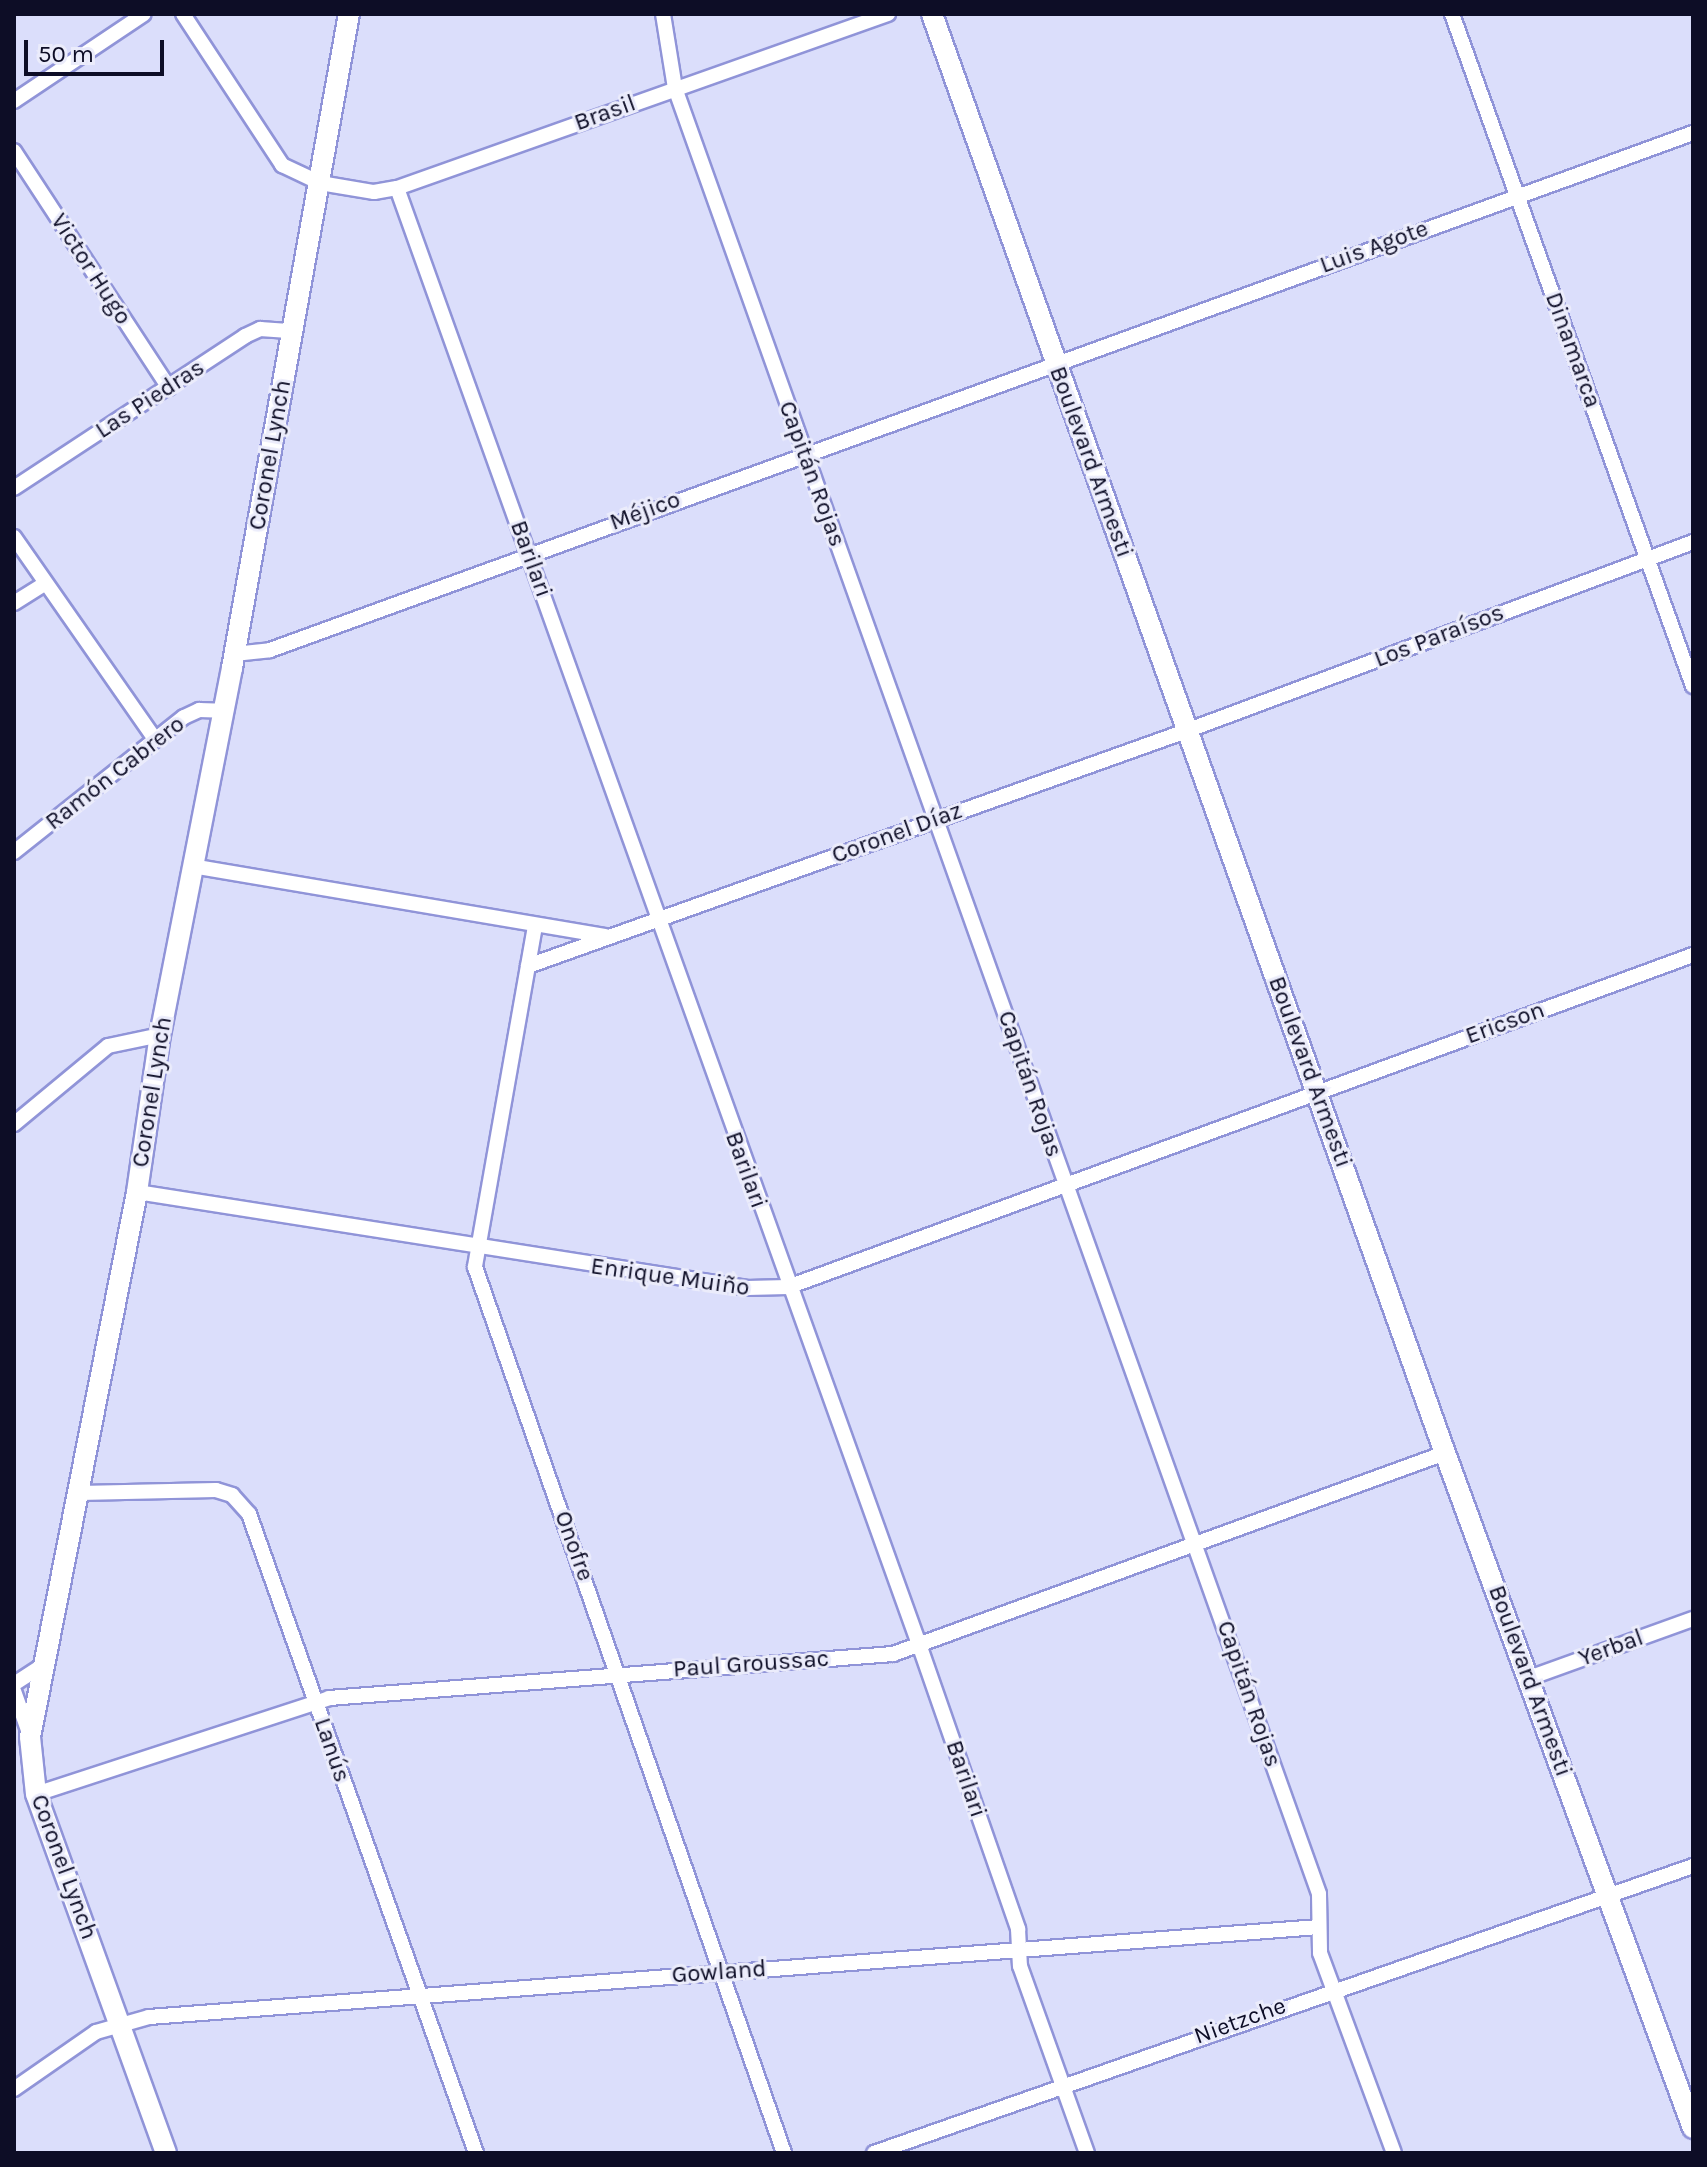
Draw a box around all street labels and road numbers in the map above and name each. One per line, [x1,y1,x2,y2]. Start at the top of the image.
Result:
street label: Brasil [570,89,640,137]
street label: Victor Hugo [44,208,138,330]
street label: Luis Agote [1316,214,1432,280]
street label: Dinamarca [1539,288,1607,412]
street label: Las Piedras [90,353,210,445]
street label: Boulevard Armesti [1043,362,1139,562]
street label: Coronel Lynch [243,378,297,532]
street label: Capitán Rojas [772,397,852,551]
street label: Méjico [606,485,684,537]
street label: Barilari [504,517,558,601]
street label: Los Paraísos [1370,598,1508,674]
street label: Ramón Cabrero [40,710,190,836]
street label: Coronel Díaz [828,796,966,870]
street label: Boulevard Armesti [1262,972,1358,1172]
street label: Ericson [1462,995,1548,1051]
street label: Capitán Rojas [992,1007,1068,1161]
street label: Coronel Lynch [126,1015,178,1169]
street label: Barilari [719,1128,773,1212]
street label: Enrique Muiño [589,1252,751,1302]
street label: Onofre [548,1507,600,1585]
street label: Boulevard Armesti [1482,1581,1578,1781]
street label: Capitán Rojas [1211,1617,1287,1771]
street label: Yerbal [1575,1623,1647,1673]
street label: Paul Groussac [672,1644,830,1684]
street label: Lanús [308,1714,356,1786]
street label: Barilari [939,1737,993,1821]
street label: Coronel Lynch [24,1791,104,1943]
street label: Gowland [671,1954,767,1990]
street label: Nietzche [1190,1991,1290,2051]

